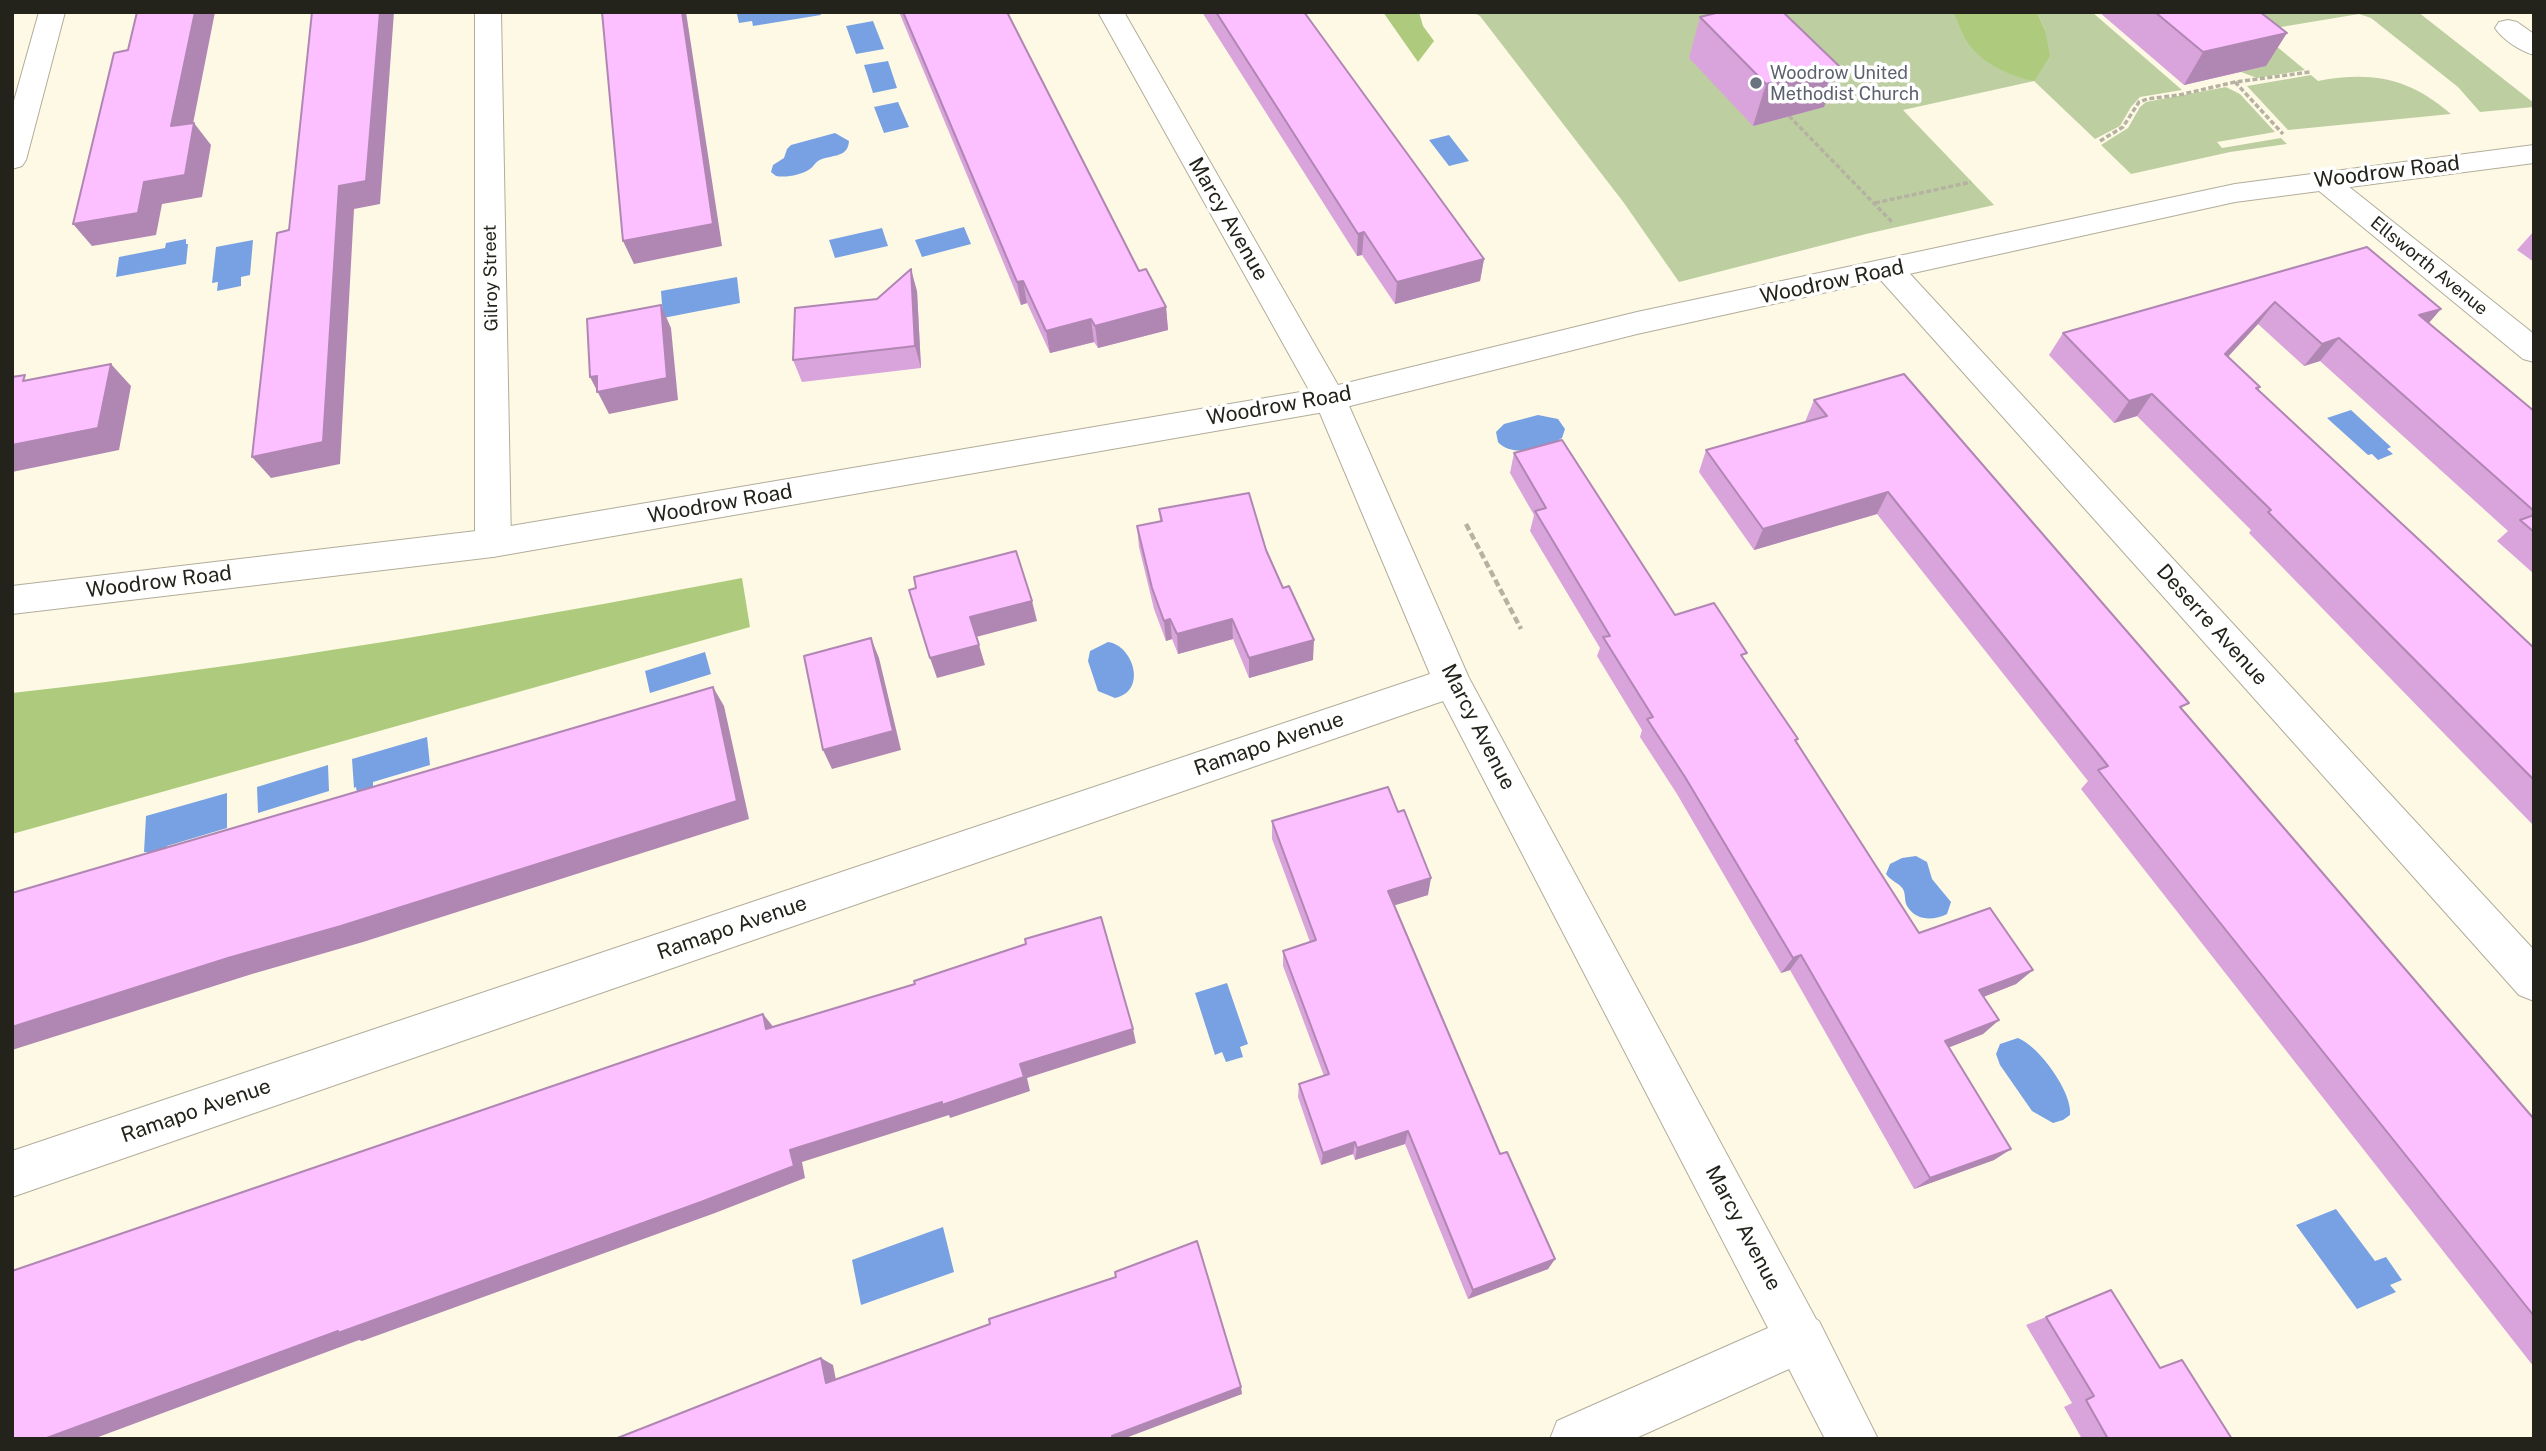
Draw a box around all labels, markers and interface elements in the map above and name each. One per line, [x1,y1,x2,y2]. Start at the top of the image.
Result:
place label: Woodrow United Methodist Church [1770,62,1919,104]
marker: Woodrow United Methodist Church [1748,75,1764,91]
street label: Woodrow Road [2313,151,2461,193]
street label: Marcy Avenue [1183,153,1273,285]
street label: Ellsworth Avenue [2366,212,2492,320]
street label: Gilroy Street [479,224,503,332]
street label: Woodrow Road [1758,254,1906,310]
street label: Woodrow Road [1205,381,1353,431]
street label: Woodrow Road [646,479,794,529]
street label: Deserre Avenue [2151,559,2273,691]
street label: Woodrow Road [85,561,233,603]
street label: Marcy Avenue [1435,660,1521,794]
street label: Ramapo Avenue [1191,707,1347,781]
street label: Ramapo Avenue [654,891,810,965]
street label: Ramapo Avenue [118,1074,274,1148]
street label: Marcy Avenue [1700,1161,1786,1295]

